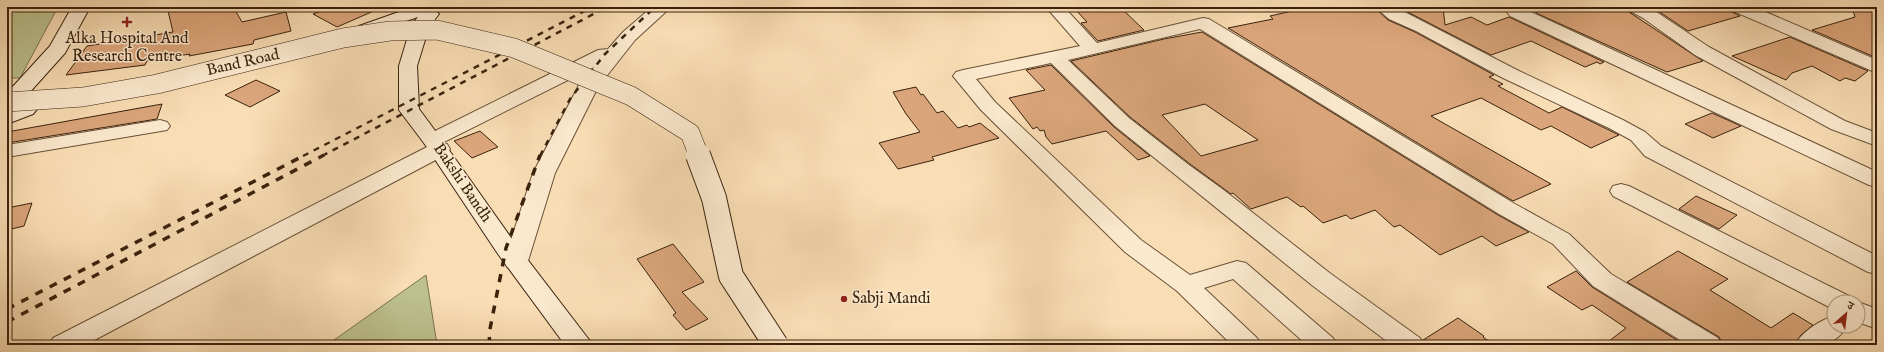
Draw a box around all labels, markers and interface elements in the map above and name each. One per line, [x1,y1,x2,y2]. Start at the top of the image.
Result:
marker: Alka Hospital And Research Centre [121,16,133,28]
place label: Alka Hospital And Research Centre [65,29,189,67]
street label: Band Road [205,45,282,81]
street label: Bakshi Bandh [428,140,496,227]
place label: Sabji Mandi [852,289,930,309]
marker: Sabji Mandi [839,294,849,304]
north arrow [1826,294,1866,334]
text: उ [1844,298,1857,314]

